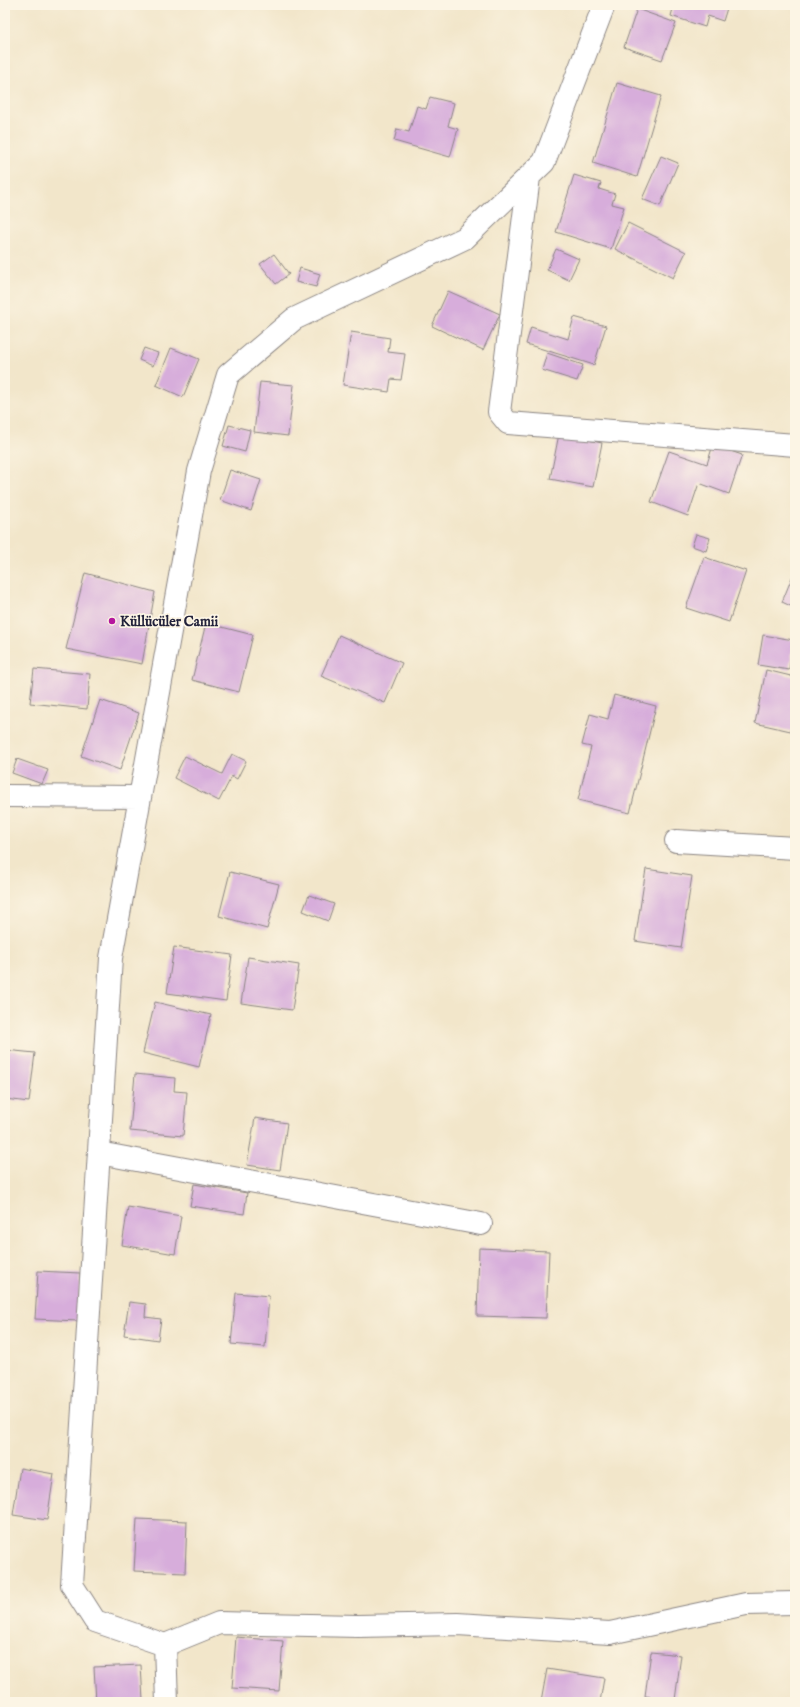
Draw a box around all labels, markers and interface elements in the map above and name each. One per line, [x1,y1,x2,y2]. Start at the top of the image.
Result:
place label: Küllücüler Camii [120,613,218,631]
marker: Küllücüler Camii [107,616,117,626]

